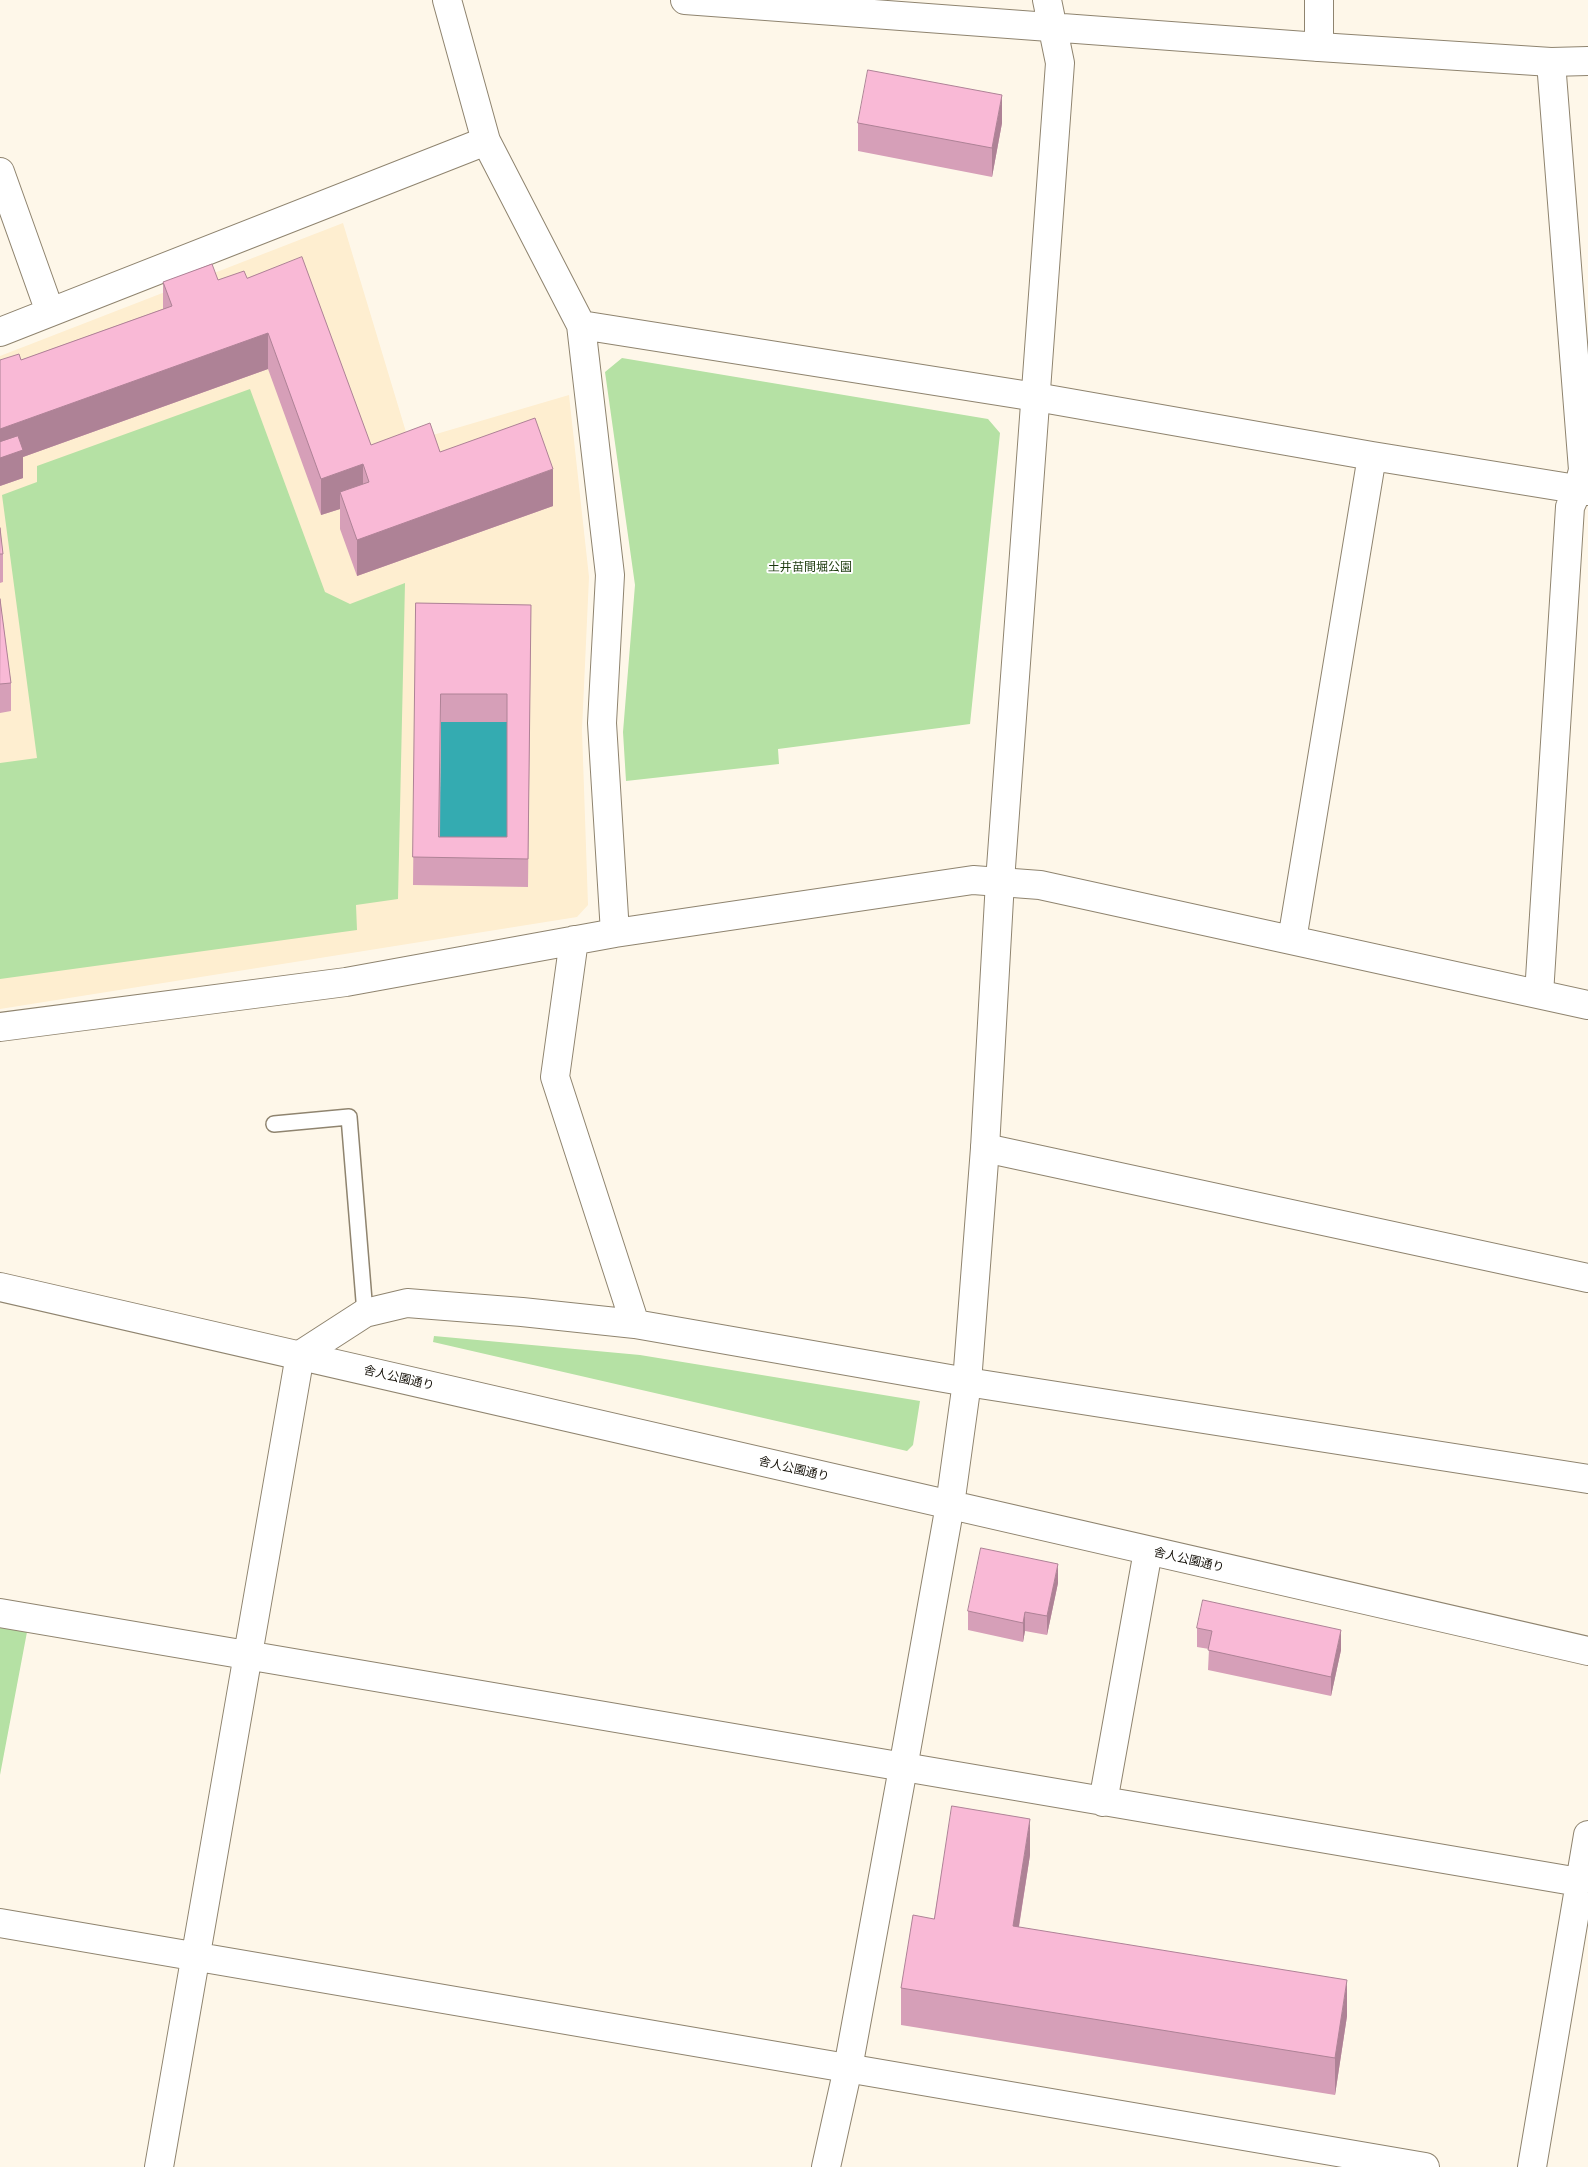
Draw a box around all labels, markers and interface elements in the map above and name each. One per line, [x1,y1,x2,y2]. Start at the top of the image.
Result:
park label: 土井苗間堀公園 [768,560,852,574]
street label: 舎人公園通り [362,1363,436,1393]
street label: 舎人公園通り [757,1454,831,1484]
street label: 舎人公園通り [1152,1545,1226,1575]

